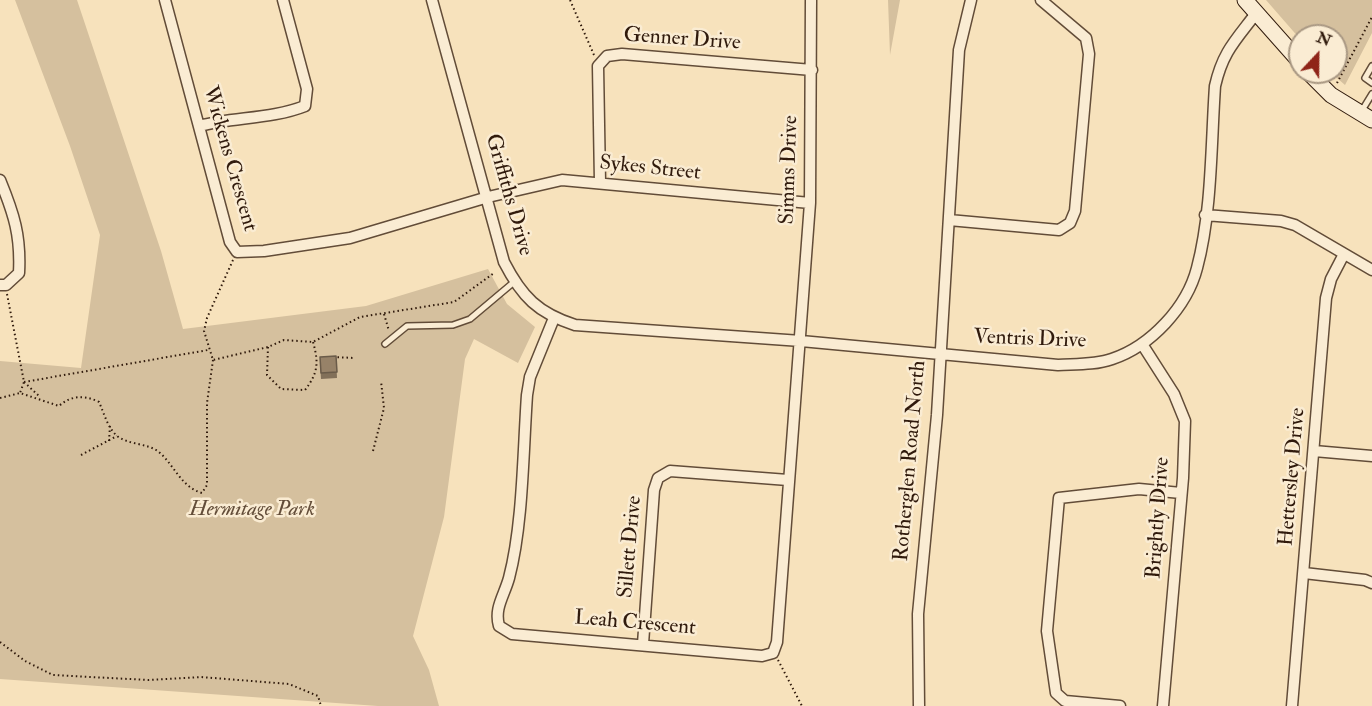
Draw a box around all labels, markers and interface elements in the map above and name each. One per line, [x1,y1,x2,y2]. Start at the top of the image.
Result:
street label: Genner Drive [623,23,741,57]
north arrow [1288,24,1348,84]
text: N [1314,27,1334,51]
street label: Wickens Crescent [196,83,262,235]
street label: Simms Drive [775,115,805,225]
street label: Griffiths Drive [479,131,537,259]
street label: Sykes Street [598,151,702,187]
street label: Ventris Drive [973,325,1087,355]
street label: Rotherglen Road North [890,360,932,562]
street label: Hettersley Drive [1274,407,1312,547]
street label: Brightly Drive [1142,456,1176,580]
street label: Sillett Drive [614,495,648,599]
park label: Hermitage Park [189,497,315,523]
street label: Leah Crescent [573,606,697,642]

